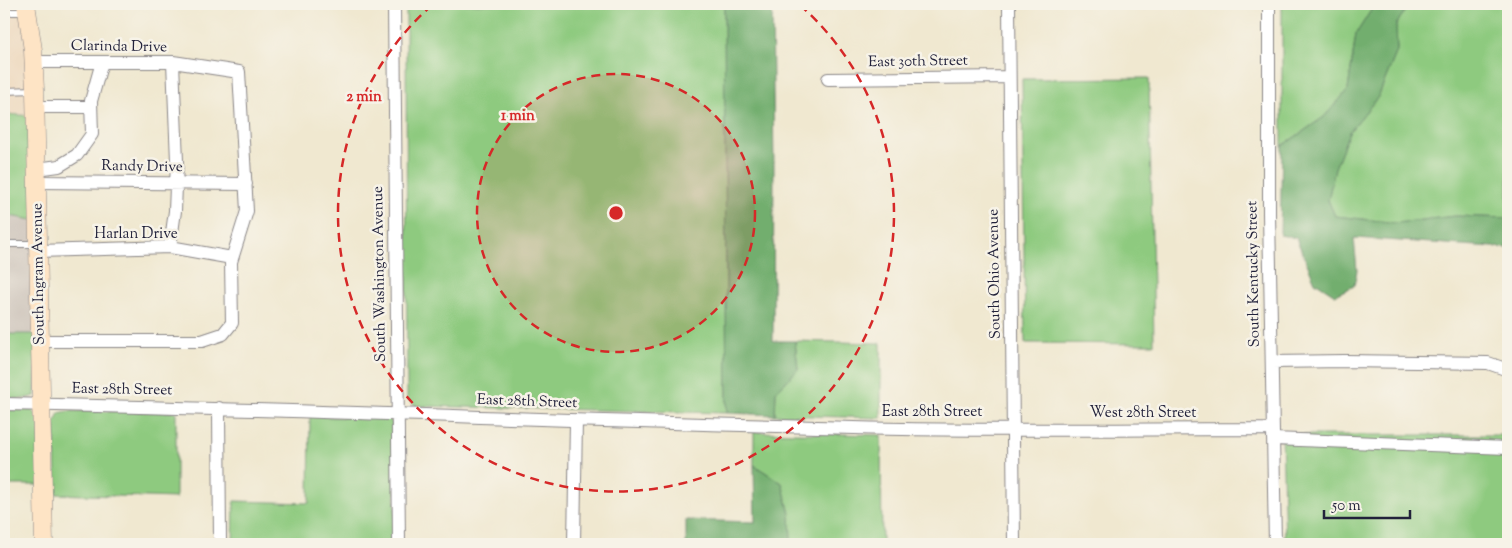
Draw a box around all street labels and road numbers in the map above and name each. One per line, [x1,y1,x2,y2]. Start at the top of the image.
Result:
street label: Clarinda Drive [71,36,167,58]
street label: East 30th Street [868,51,968,73]
street label: Randy Drive [101,156,183,178]
street label: South Washington Avenue [368,186,392,362]
street label: South Kentucky Street [1242,201,1266,347]
street label: South Ingram Avenue [27,203,51,345]
street label: South Ohio Avenue [983,209,1007,339]
street label: Harlan Drive [94,224,178,245]
street label: East 28th Street [72,379,172,401]
street label: East 28th Street [476,390,578,414]
street label: East 28th Street [882,402,982,423]
street label: West 28th Street [1090,403,1196,424]

